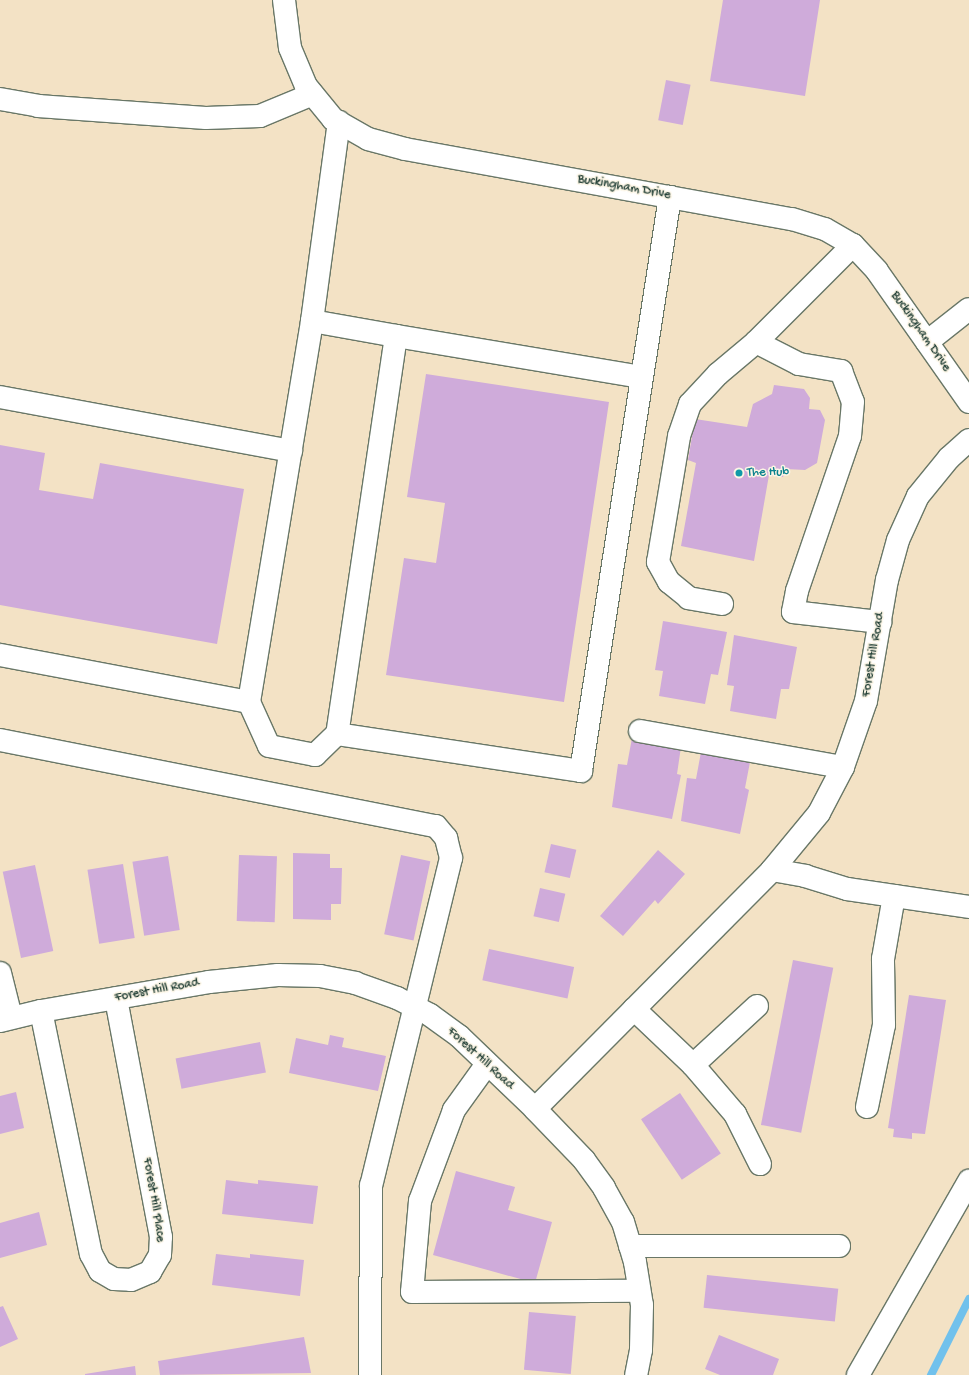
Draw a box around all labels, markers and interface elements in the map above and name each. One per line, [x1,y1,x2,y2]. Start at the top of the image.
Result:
street label: Buckingham Drive [576,172,672,204]
street label: Buckingham Drive [887,289,953,375]
place label: The Hub [747,465,789,481]
marker: The Hub [734,468,744,478]
street label: Forest Hill Road [859,612,889,698]
street label: Forest Hill Road [114,976,200,1006]
street label: Forest Hill Road [443,1024,517,1094]
street label: Forest Hill Place [139,1157,167,1243]

